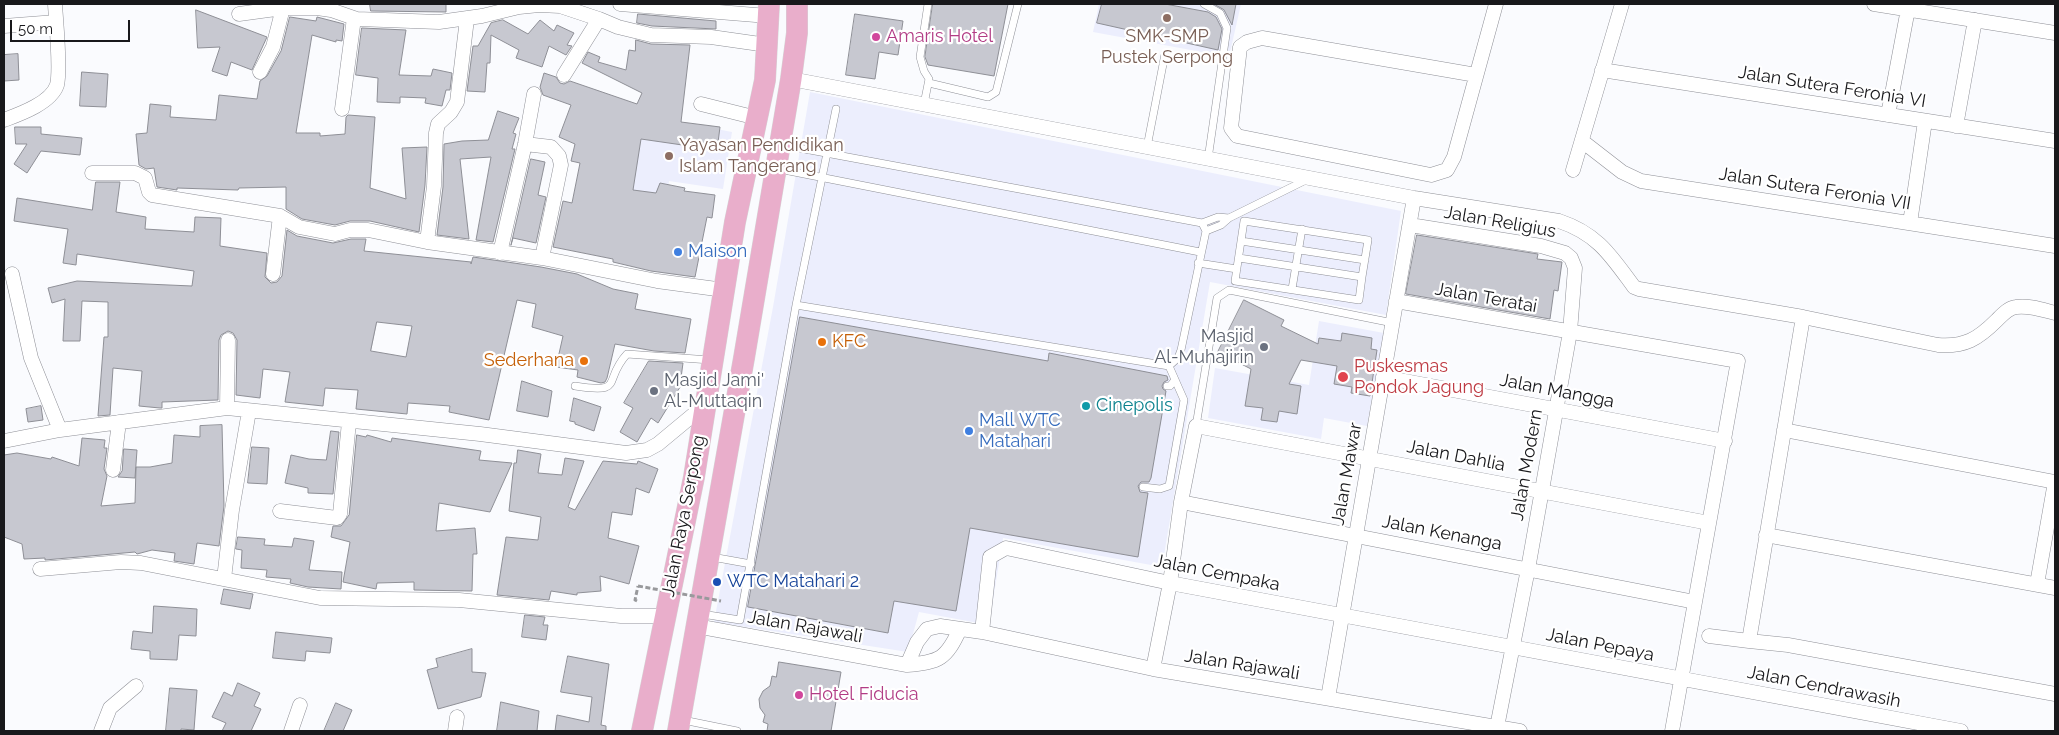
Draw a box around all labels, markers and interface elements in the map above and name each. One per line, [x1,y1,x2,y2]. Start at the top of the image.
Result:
scale bar [12,10,132,42]
marker: SMK-SMP Pustek Serpong [1161,12,1173,24]
text: 50 m [18,20,53,38]
place label: Amaris Hotel [886,26,993,48]
place label: SMK-SMP Pustek Serpong [1101,26,1233,68]
marker: Amaris Hotel [870,31,882,43]
street label: Jalan Sutera Feronia VI [1737,61,1927,113]
place label: Yayasan Pendidikan Islam Tangerang [679,135,844,178]
marker: Yayasan Pendidikan Islam Tangerang [663,150,675,162]
street label: Jalan Sutera Feronia VII [1717,163,1913,215]
street label: Jalan Religius [1442,202,1558,242]
place label: Maison [688,241,747,263]
marker: Maison [672,246,684,258]
street label: Jalan Teratai [1433,278,1539,318]
place label: Masjid Al-Muhajirin [1154,326,1254,368]
place label: KFC [832,331,866,353]
marker: KFC [816,336,828,348]
marker: Masjid Al-Muhajirin [1258,341,1270,353]
place label: Sederhana [484,350,574,372]
marker: Sederhana [578,355,590,367]
place label: Puskesmas Pondok Jagung [1354,356,1484,398]
street label: Jalan Mangga [1498,369,1616,413]
place label: Masjid Jami' Al-Muttaqin [664,370,764,412]
marker: Puskesmas Pondok Jagung [1336,370,1350,384]
marker: Masjid Jami' Al-Muttaqin [648,385,660,397]
place label: Cinepolis [1096,395,1173,417]
marker: Cinepolis [1080,400,1092,412]
street label: Jalan Modern [1507,407,1547,523]
place label: Mall WTC Matahari [979,410,1061,452]
street label: Jalan Mawar [1327,421,1367,527]
marker: Mall WTC Matahari [963,425,975,437]
street label: Jalan Raya Serpong [658,433,710,599]
street label: Jalan Dahlia [1405,436,1507,476]
street label: Jalan Kenanga [1380,511,1504,555]
street label: Jalan Cempaka [1152,550,1282,596]
place label: WTC Matahari 2 [727,571,859,593]
marker: WTC Matahari 2 [711,576,723,588]
street label: Jalan Rajawali [746,606,864,648]
street label: Jalan Pepaya [1544,624,1656,666]
street label: Jalan Rajawali [1183,645,1301,685]
street label: Jalan Cendrawasih [1745,662,1903,712]
place label: Hotel Fiducia [809,684,919,706]
marker: Hotel Fiducia [793,689,805,701]

